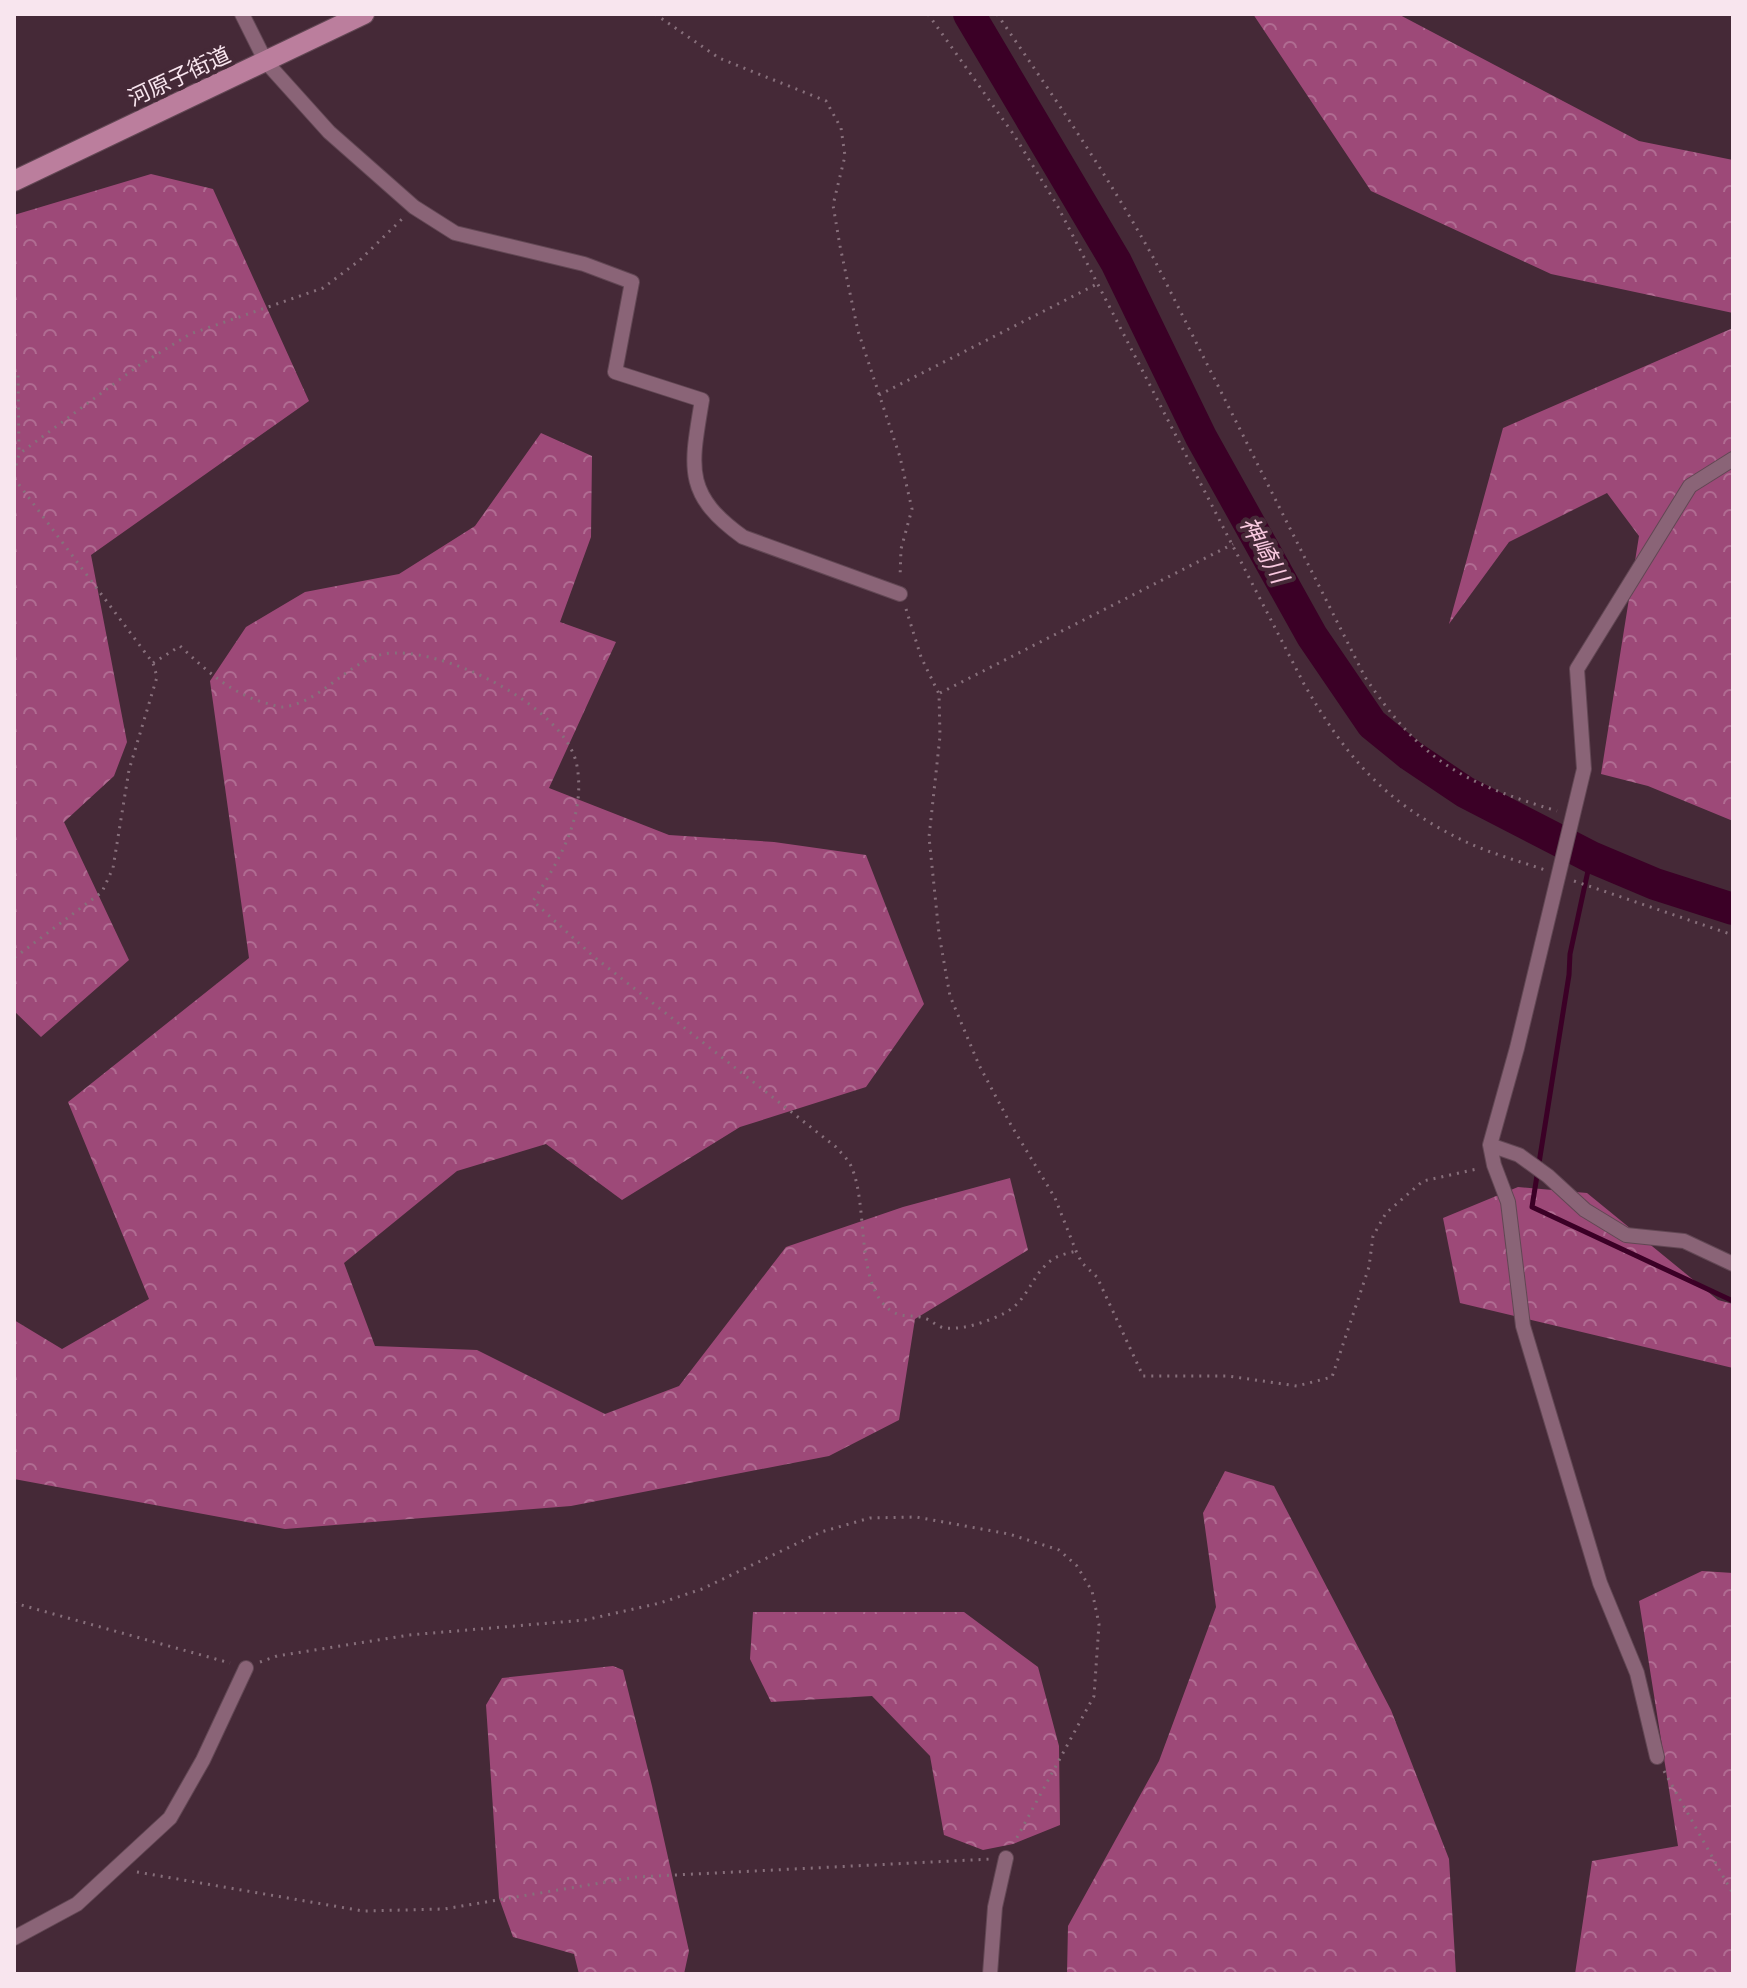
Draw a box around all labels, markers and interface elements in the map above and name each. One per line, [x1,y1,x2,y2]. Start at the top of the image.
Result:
street label: 河原子街道 [123,40,236,114]
water label: 神崎川 [1233,511,1297,592]

